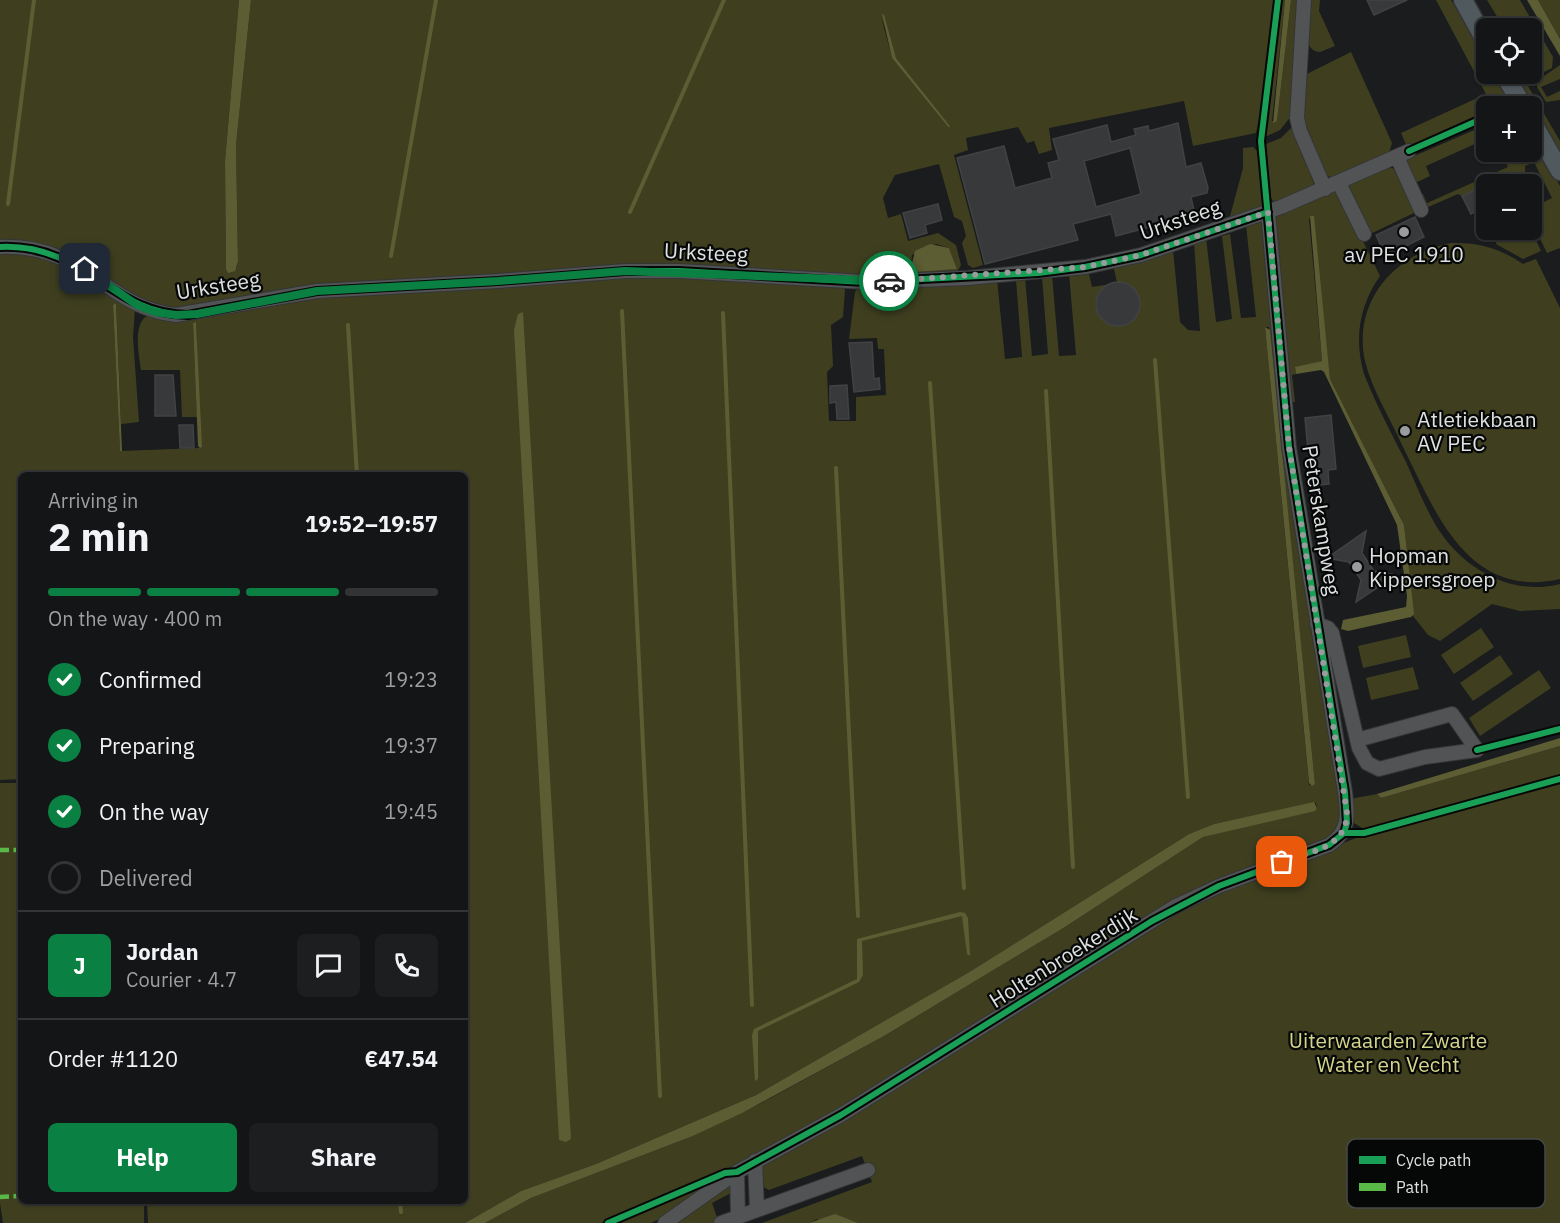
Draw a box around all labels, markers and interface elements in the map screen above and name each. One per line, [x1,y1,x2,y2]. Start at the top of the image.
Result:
map controls [1476,18,1542,240]
button: locate [1476,18,1542,84]
button: + [1476,96,1542,162]
button: − [1476,174,1542,240]
street label: Urksteeg [1136,192,1224,246]
marker: av PEC 1910 [1397,225,1411,239]
street label: Urksteeg [663,236,749,268]
place label: av PEC 1910 [1344,240,1464,268]
pin [59,243,110,294]
courier [859,251,919,311]
icon: home [68,252,101,285]
street label: Urksteeg [174,265,262,305]
icon: car [873,265,906,298]
place label: Atletiekbaan AV PEC [1417,405,1537,457]
marker: Atletiekbaan AV PEC [1398,424,1412,438]
street label: Peterskampweg [1296,443,1348,597]
text: Arriving in [48,487,138,514]
text: 19:52–19:57 [305,509,438,538]
text: 2 min [48,511,150,562]
place label: Hopman Kippersgroep [1369,541,1495,593]
marker: Hopman Kippersgroep [1350,560,1364,574]
text: On the way · 400 m [48,605,222,632]
icon: check [48,663,81,696]
text: Confirmed [99,665,202,694]
text: 19:23 [384,666,438,693]
icon: check [48,729,81,762]
text: Preparing [99,731,194,760]
text: 19:37 [384,732,438,759]
icon: check [48,795,81,828]
text: On the way [99,797,209,826]
text: 19:45 [384,798,438,825]
pin [1256,836,1307,887]
icon: bag [1265,845,1298,878]
text: Delivered [99,863,193,892]
street label: Holtenbroekerdijk [984,900,1142,1014]
button: chat [297,934,360,997]
button: phone [375,934,438,997]
text: Jordan [126,937,199,966]
text: J [73,951,86,980]
text: Courier · 4.7 [126,966,237,993]
park label: Uiterwaarden Zwarte Water en Vecht [1289,1026,1487,1078]
text: Order #1120 [48,1044,178,1073]
text: €47.54 [365,1044,438,1073]
button: Help [48,1123,237,1192]
button: Share [249,1123,438,1192]
legend [1347,1139,1545,1208]
text: Cycle path [1396,1150,1471,1170]
text: Path [1396,1177,1429,1197]

